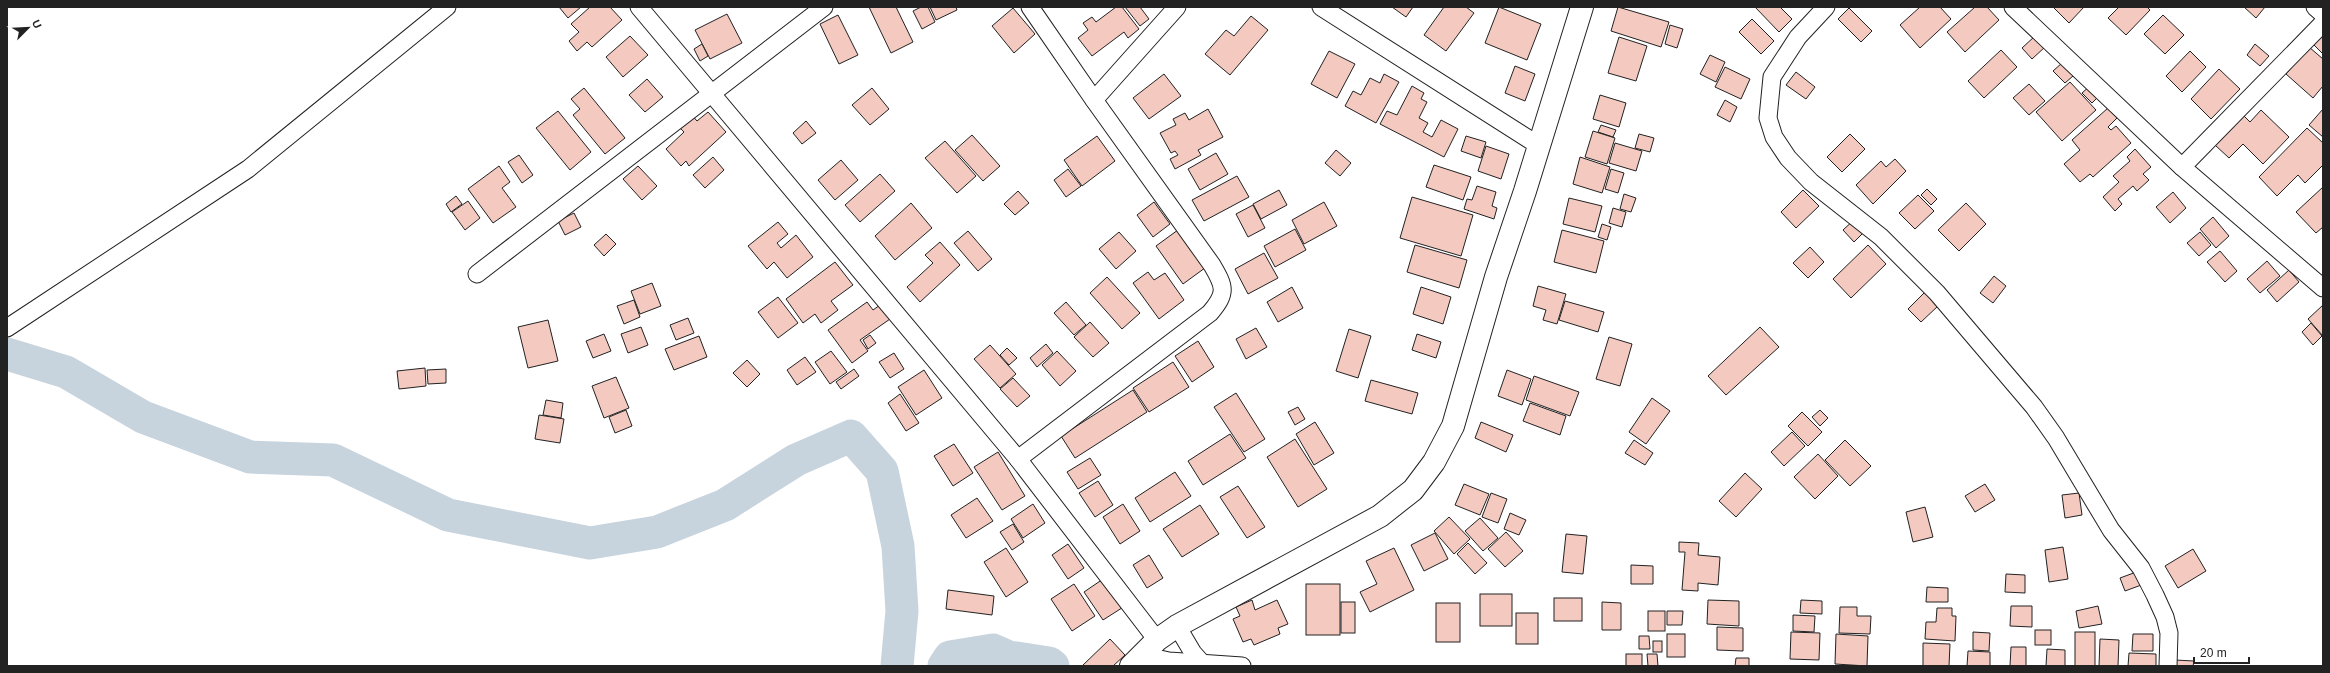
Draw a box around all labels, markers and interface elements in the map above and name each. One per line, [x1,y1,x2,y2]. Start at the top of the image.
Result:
north arrow [8,8,48,48]
text: U [30,18,44,30]
scale bar [2194,639,2249,665]
text: 20 m [2200,646,2227,660]

